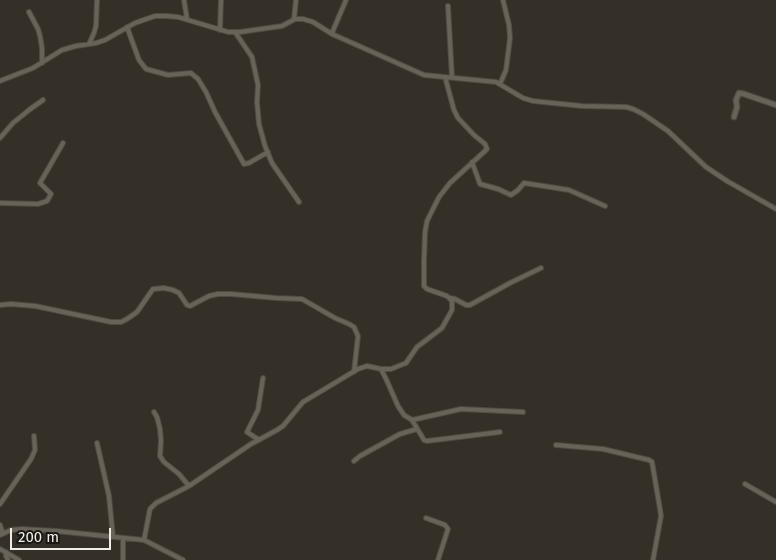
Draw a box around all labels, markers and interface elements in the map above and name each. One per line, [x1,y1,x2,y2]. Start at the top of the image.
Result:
scale bar [12,518,114,550]
text: 200 m [18,528,59,546]

